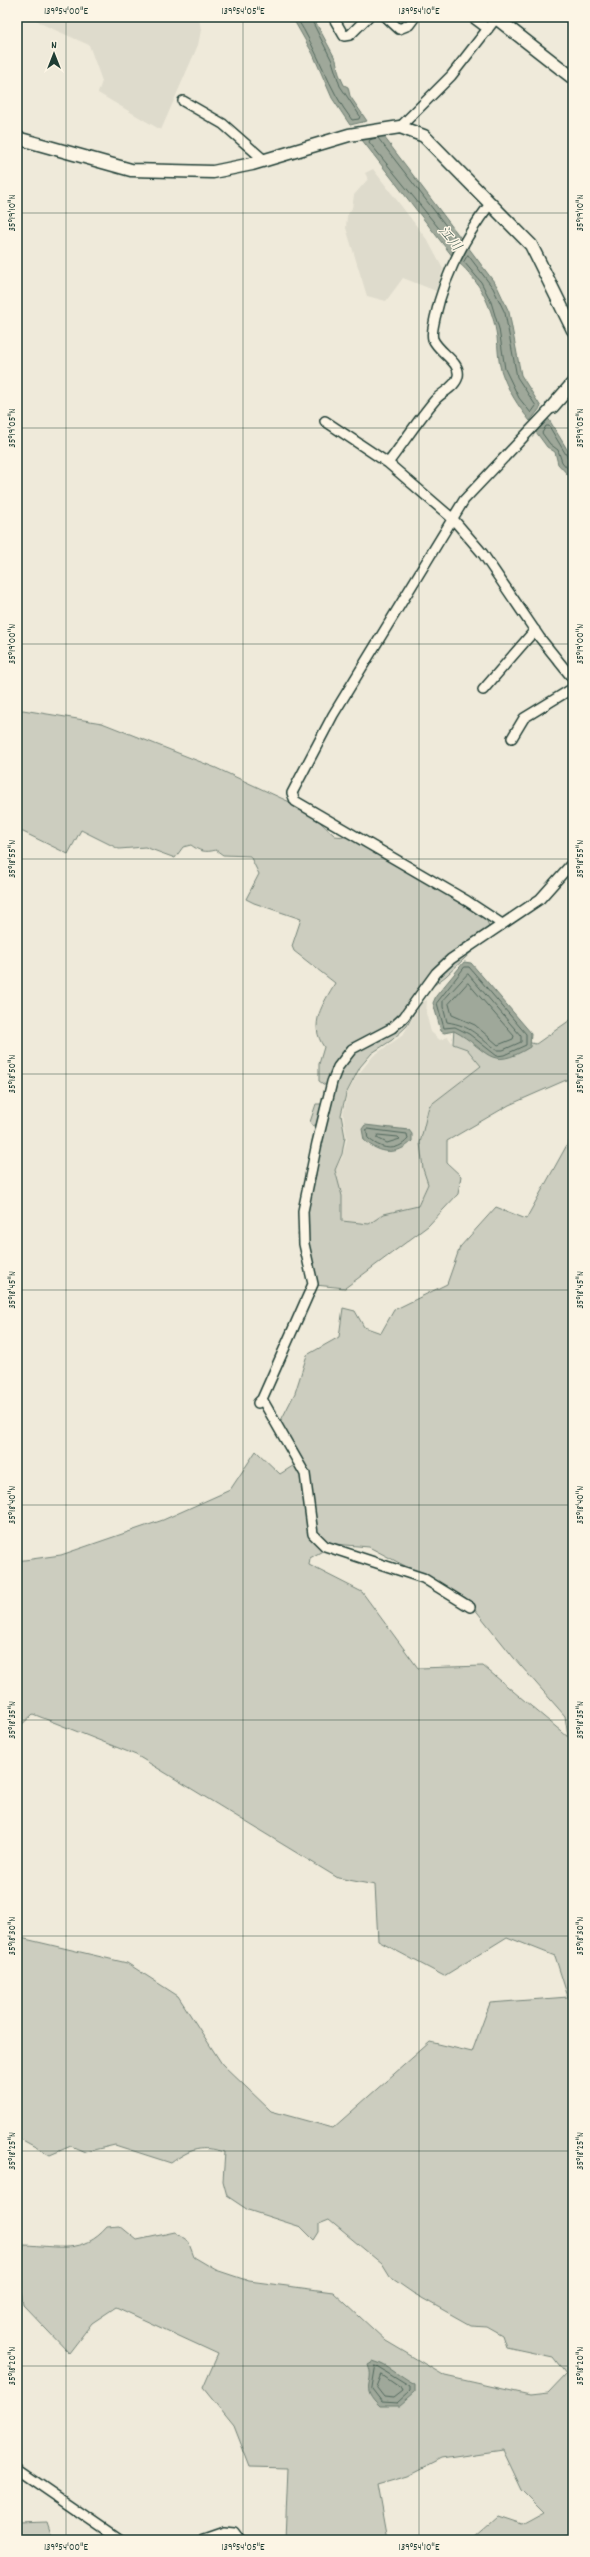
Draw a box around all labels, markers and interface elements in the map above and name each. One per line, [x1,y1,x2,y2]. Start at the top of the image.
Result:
text: 139°54'00"E [44,5,89,19]
text: 139°54'05"E [221,5,265,19]
text: 139°54'10"E [399,5,440,19]
north arrow [34,34,74,74]
text: N [51,38,57,54]
text: 35°19'10"N [6,194,20,232]
text: 35°19'10"N [574,194,588,232]
water label: 江川 [433,222,466,256]
text: 35°19'05"N [6,408,20,448]
text: 35°19'05"N [574,408,588,448]
text: 35°19'00"N [6,624,20,664]
text: 35°19'00"N [574,624,588,664]
text: 35°18'55"N [6,840,20,878]
text: 35°18'55"N [574,840,588,878]
text: 35°18'50"N [6,1054,20,1094]
text: 35°18'50"N [574,1054,588,1094]
text: 35°18'45"N [6,1271,20,1309]
text: 35°18'45"N [574,1271,588,1309]
text: 35°18'40"N [6,1486,20,1524]
text: 35°18'40"N [574,1486,588,1524]
text: 35°18'35"N [6,1701,20,1739]
text: 35°18'35"N [574,1701,588,1739]
text: 35°18'30"N [6,1917,20,1955]
text: 35°18'30"N [574,1917,588,1955]
text: 35°18'25"N [6,2132,20,2170]
text: 35°18'25"N [574,2132,588,2170]
text: 35°18'20"N [6,2347,20,2385]
text: 35°18'20"N [574,2347,588,2385]
text: 139°54'00"E [44,2541,89,2555]
text: 139°54'05"E [221,2541,265,2555]
text: 139°54'10"E [399,2541,440,2555]

